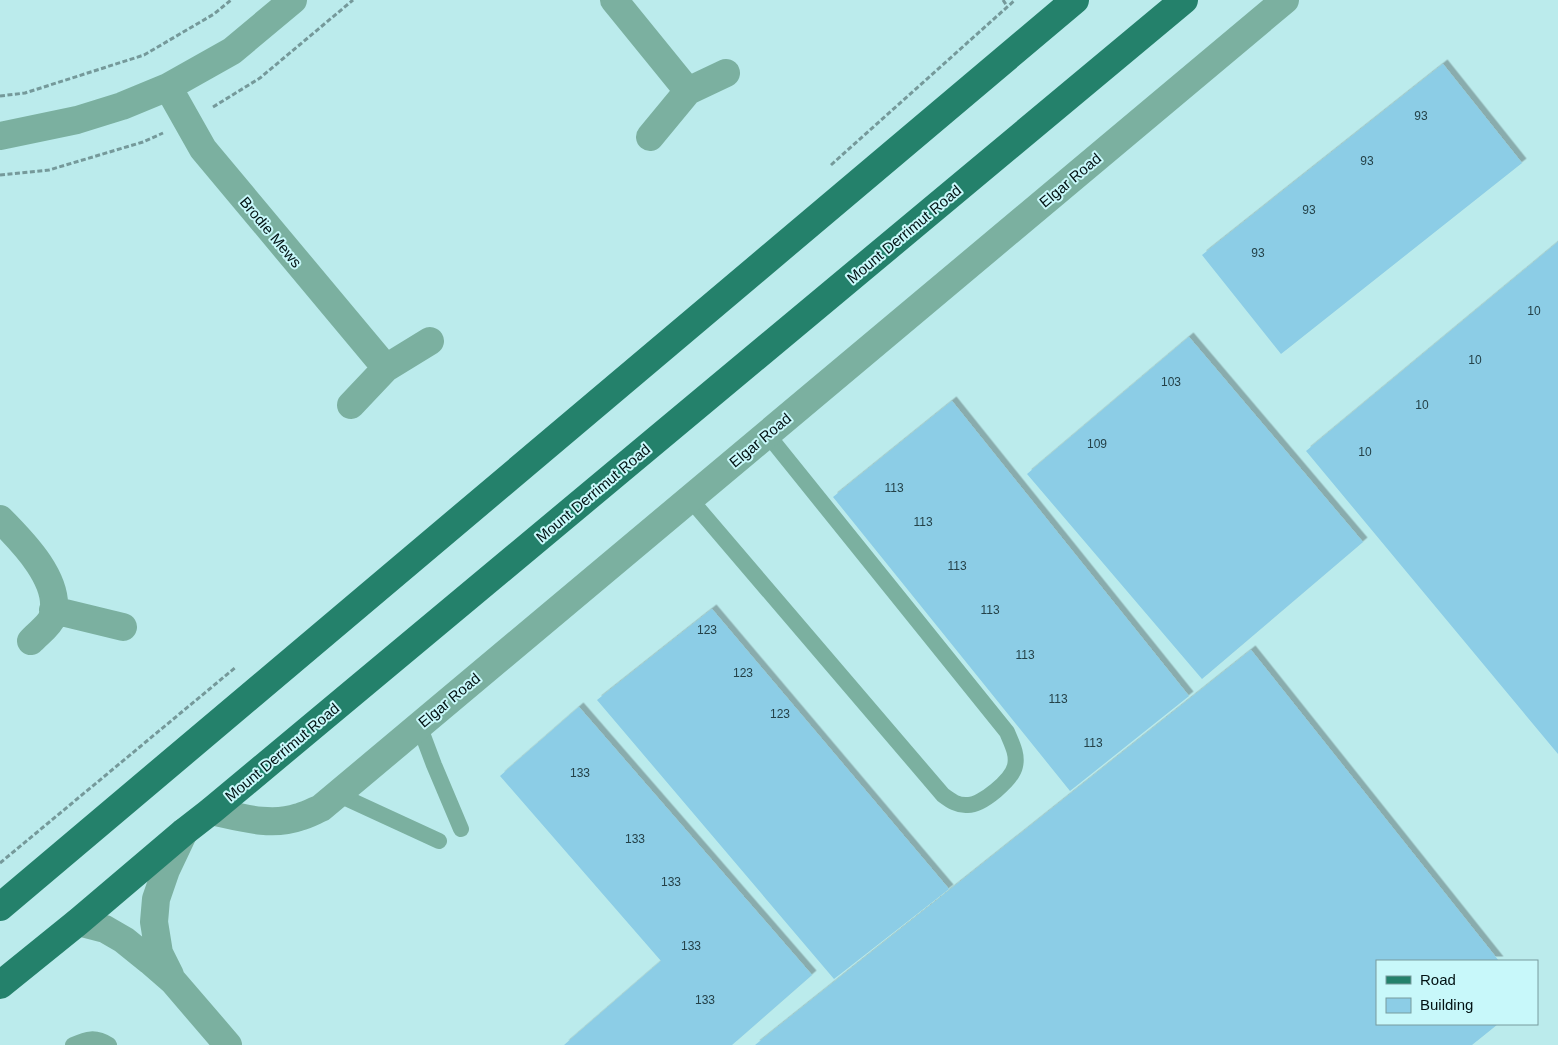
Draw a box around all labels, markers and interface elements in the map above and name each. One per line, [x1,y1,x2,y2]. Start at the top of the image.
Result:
house number: 93 [1414,109,1428,123]
street label: Elgar Road [1036,149,1104,211]
house number: 93 [1360,154,1374,168]
street label: Mount Derrimut Road [844,181,964,287]
street label: Brodie Mews [237,193,305,271]
house number: 93 [1302,203,1316,217]
house number: 93 [1251,246,1265,260]
house number: 10 [1527,304,1541,318]
house number: 10 [1468,353,1482,367]
house number: 103 [1161,375,1181,389]
house number: 10 [1415,398,1429,412]
street label: Elgar Road [726,409,794,471]
house number: 109 [1087,437,1107,451]
street label: Mount Derrimut Road [533,440,653,546]
house number: 10 [1358,445,1372,459]
house number: 113 [884,481,904,495]
house number: 113 [913,515,933,529]
house number: 113 [947,559,967,573]
house number: 113 [980,603,1000,617]
house number: 123 [697,623,717,637]
house number: 113 [1015,648,1035,662]
house number: 123 [733,666,753,680]
street label: Elgar Road [415,669,483,731]
house number: 113 [1048,692,1068,706]
street label: Mount Derrimut Road [222,699,342,805]
house number: 123 [770,707,790,721]
house number: 113 [1083,736,1103,750]
house number: 133 [570,766,590,780]
house number: 133 [625,832,645,846]
house number: 133 [661,875,681,889]
house number: 133 [681,939,701,953]
legend [1376,960,1538,1025]
text: Road [1420,971,1456,988]
house number: 133 [695,993,715,1007]
text: Building [1420,996,1473,1013]

